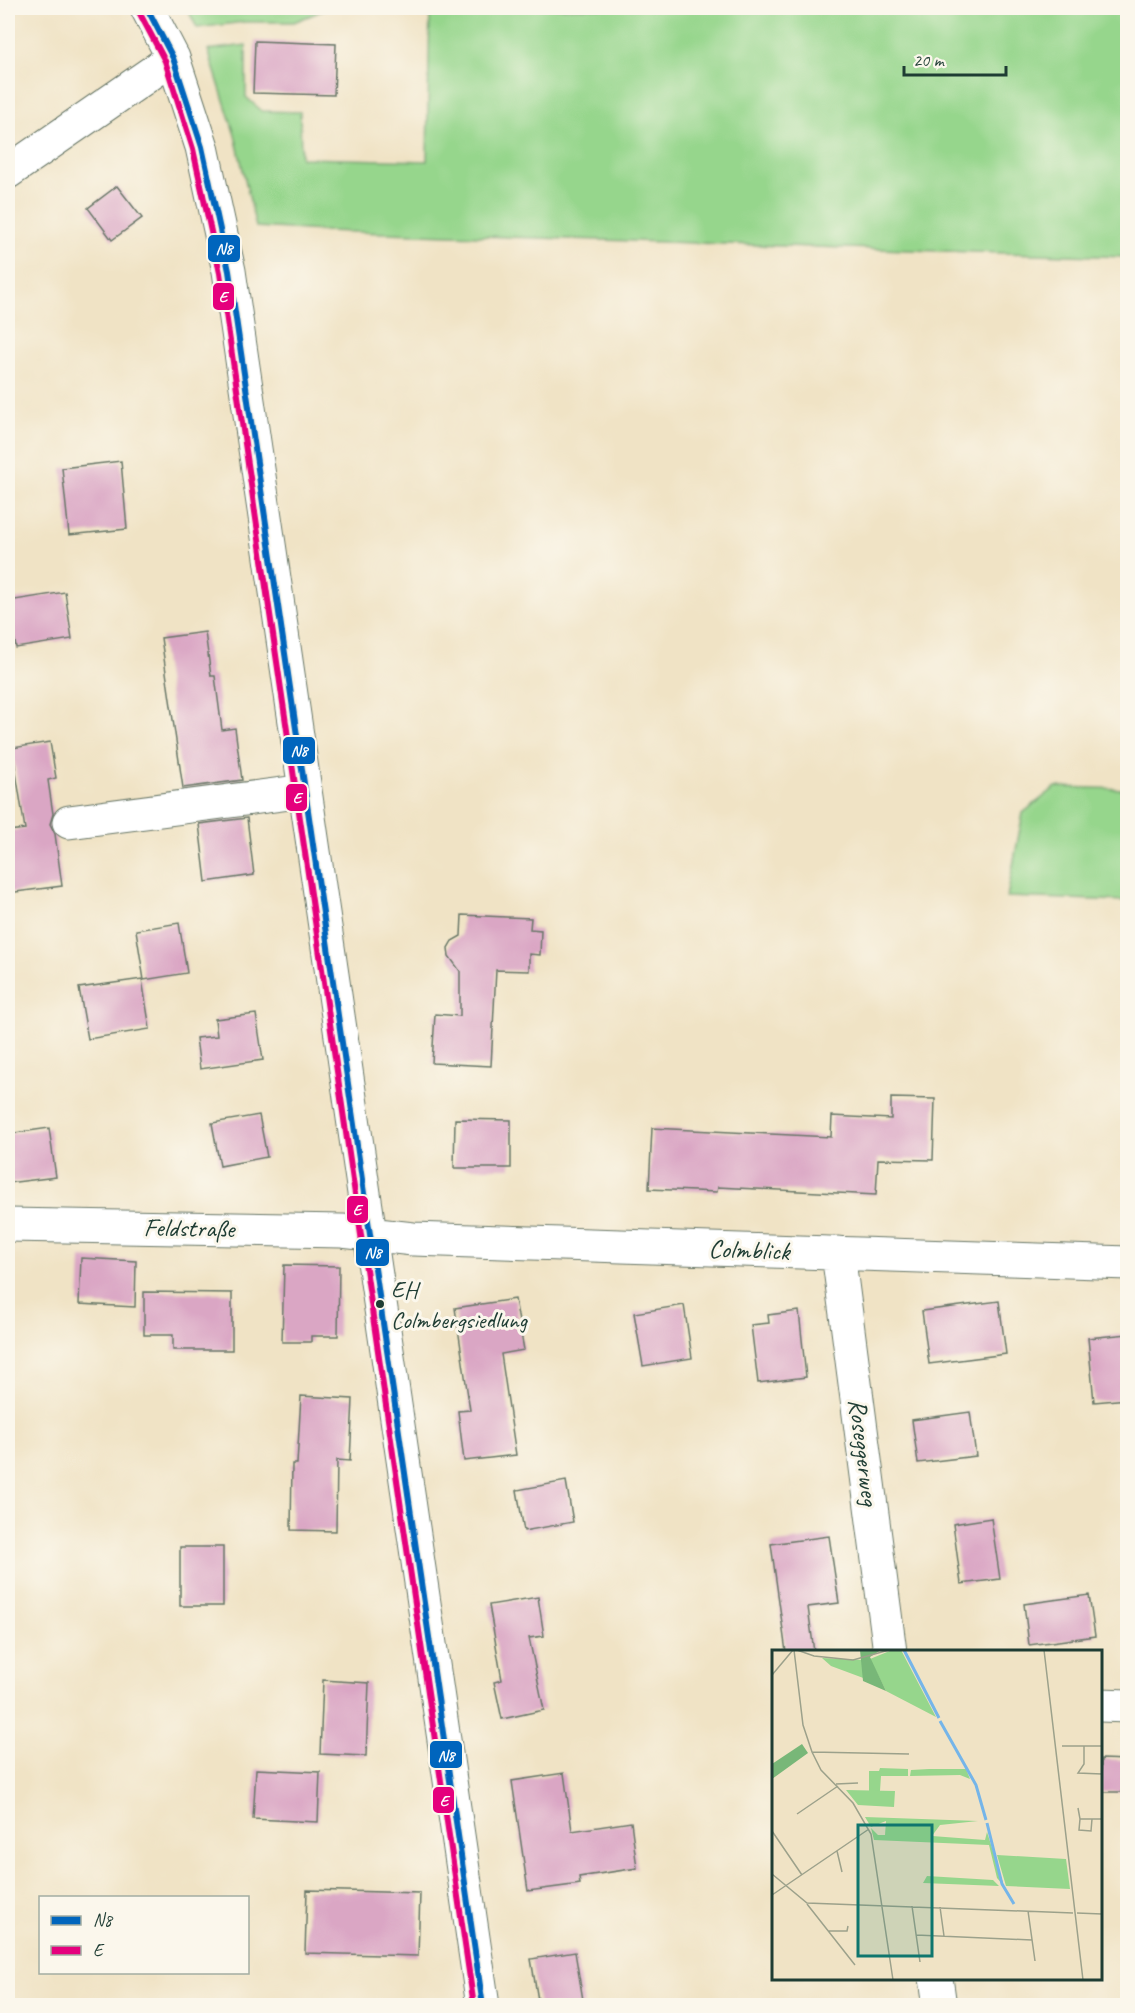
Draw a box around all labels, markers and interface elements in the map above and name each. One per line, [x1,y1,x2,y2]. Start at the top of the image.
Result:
scale bar [904,39,1006,77]
text: 20 m [913,49,946,71]
line badge: N8 [207,234,241,263]
text: N8 [215,239,234,259]
line badge: E [212,282,235,311]
text: E [219,287,230,307]
line badge: N8 [282,736,316,765]
text: N8 [290,741,309,761]
line badge: E [285,783,308,812]
text: E [293,788,304,808]
line badge: E [346,1195,369,1224]
text: E [353,1200,364,1220]
street label: Feldstraße [143,1211,237,1245]
street label: Colmblick [708,1232,793,1268]
line badge: N8 [355,1238,390,1267]
text: N8 [364,1243,383,1263]
place label: EH Colmbergsiedlung [391,1275,529,1335]
marker: EH Colmbergsiedlung [374,1298,386,1310]
street label: Roseggerweg [841,1397,887,1509]
inset map [772,1650,1102,1980]
line badge: N8 [429,1740,463,1769]
text: N8 [437,1746,456,1766]
line badge: E [432,1786,455,1814]
text: E [440,1791,451,1811]
legend [39,1896,249,1974]
text: N8 [93,1909,114,1931]
text: E [93,1939,105,1961]

